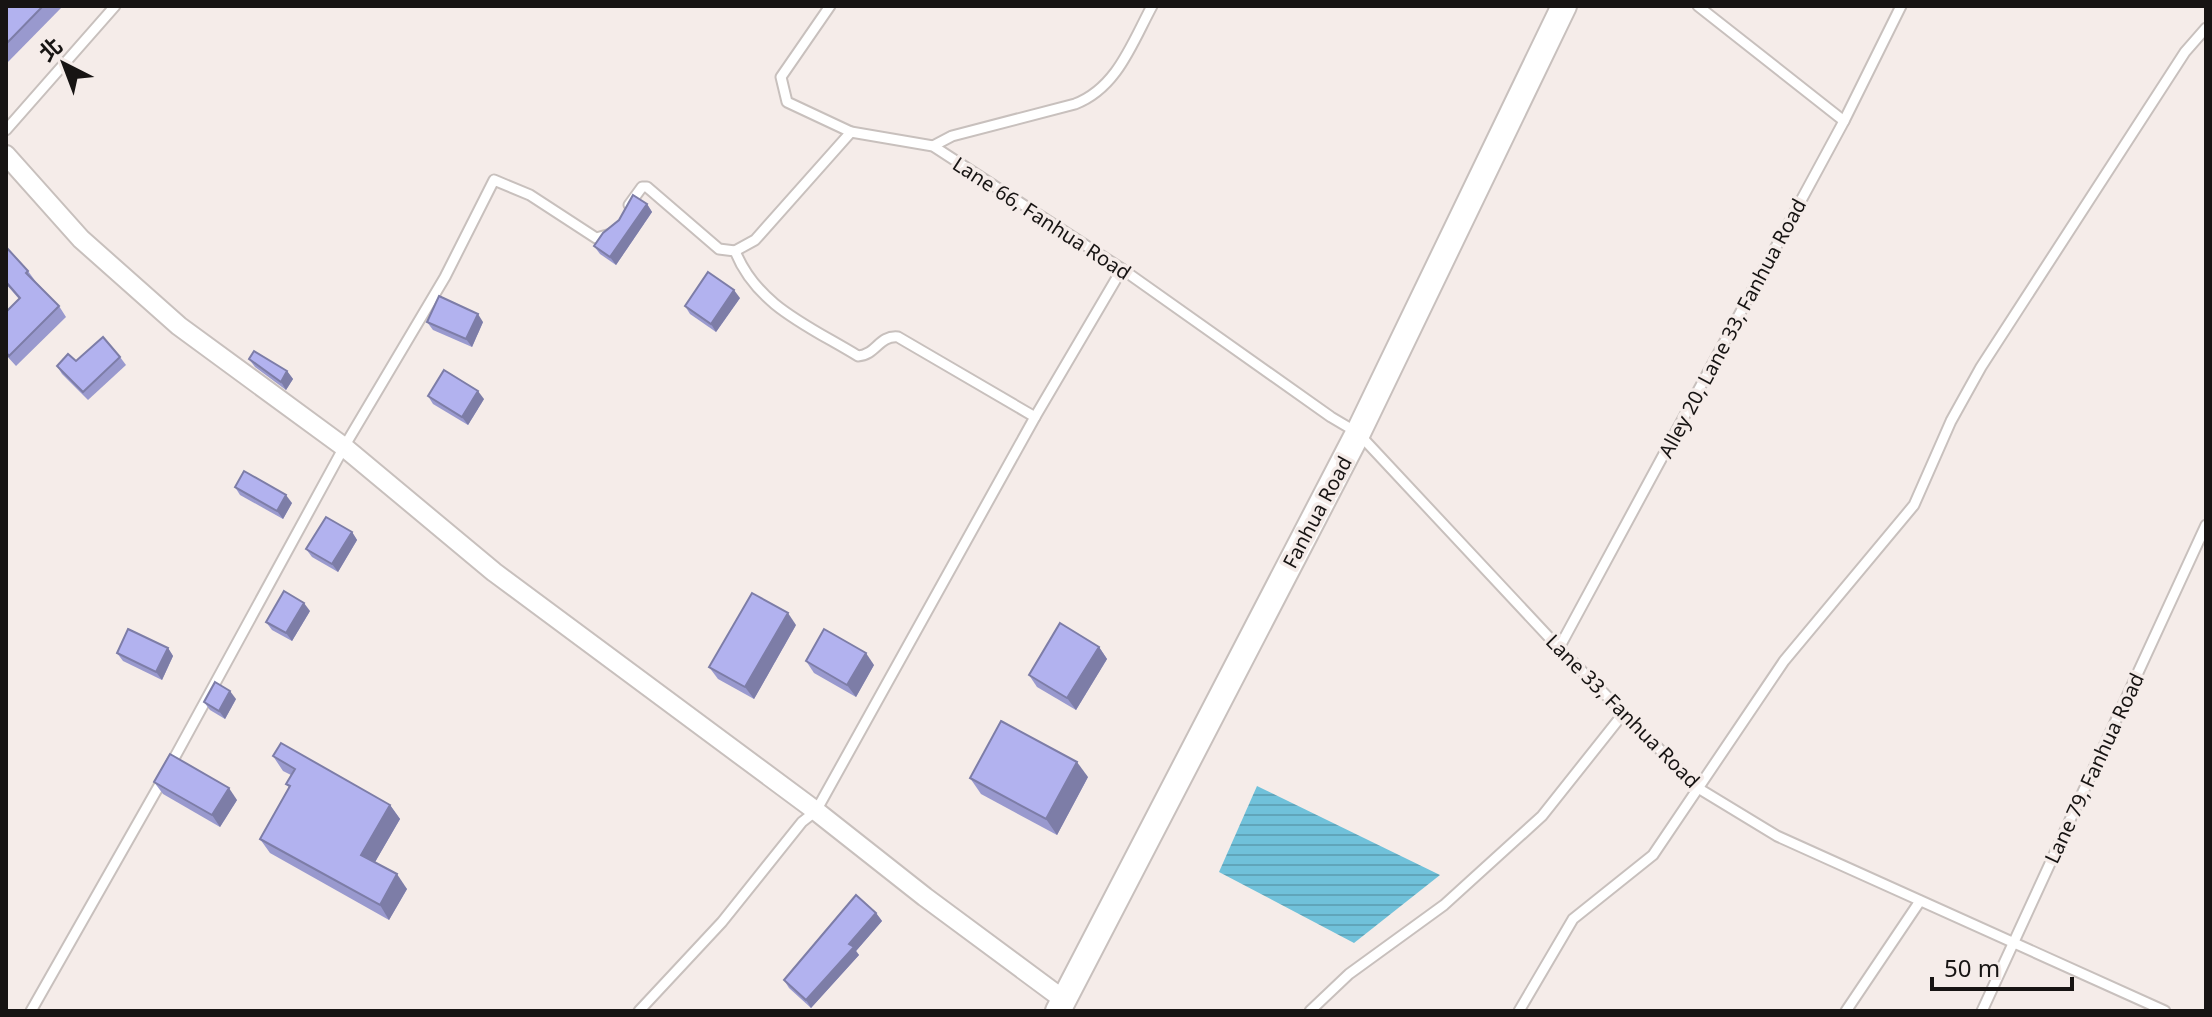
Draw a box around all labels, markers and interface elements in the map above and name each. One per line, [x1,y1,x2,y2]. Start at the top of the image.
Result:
north arrow [24,24,104,104]
text: 北 [32,30,68,67]
street label: Lane 66, Fanhua Road [948,150,1136,286]
street label: Alley 20, Lane 33, Fanhua Road [1652,194,1812,462]
street label: Fanhua Road [1276,451,1358,573]
street label: Lane 33, Fanhua Road [1540,628,1706,794]
street label: Lane 79, Fanhua Road [2038,668,2150,868]
scale bar [1932,941,2072,991]
text: 50 m [1944,951,2000,984]

